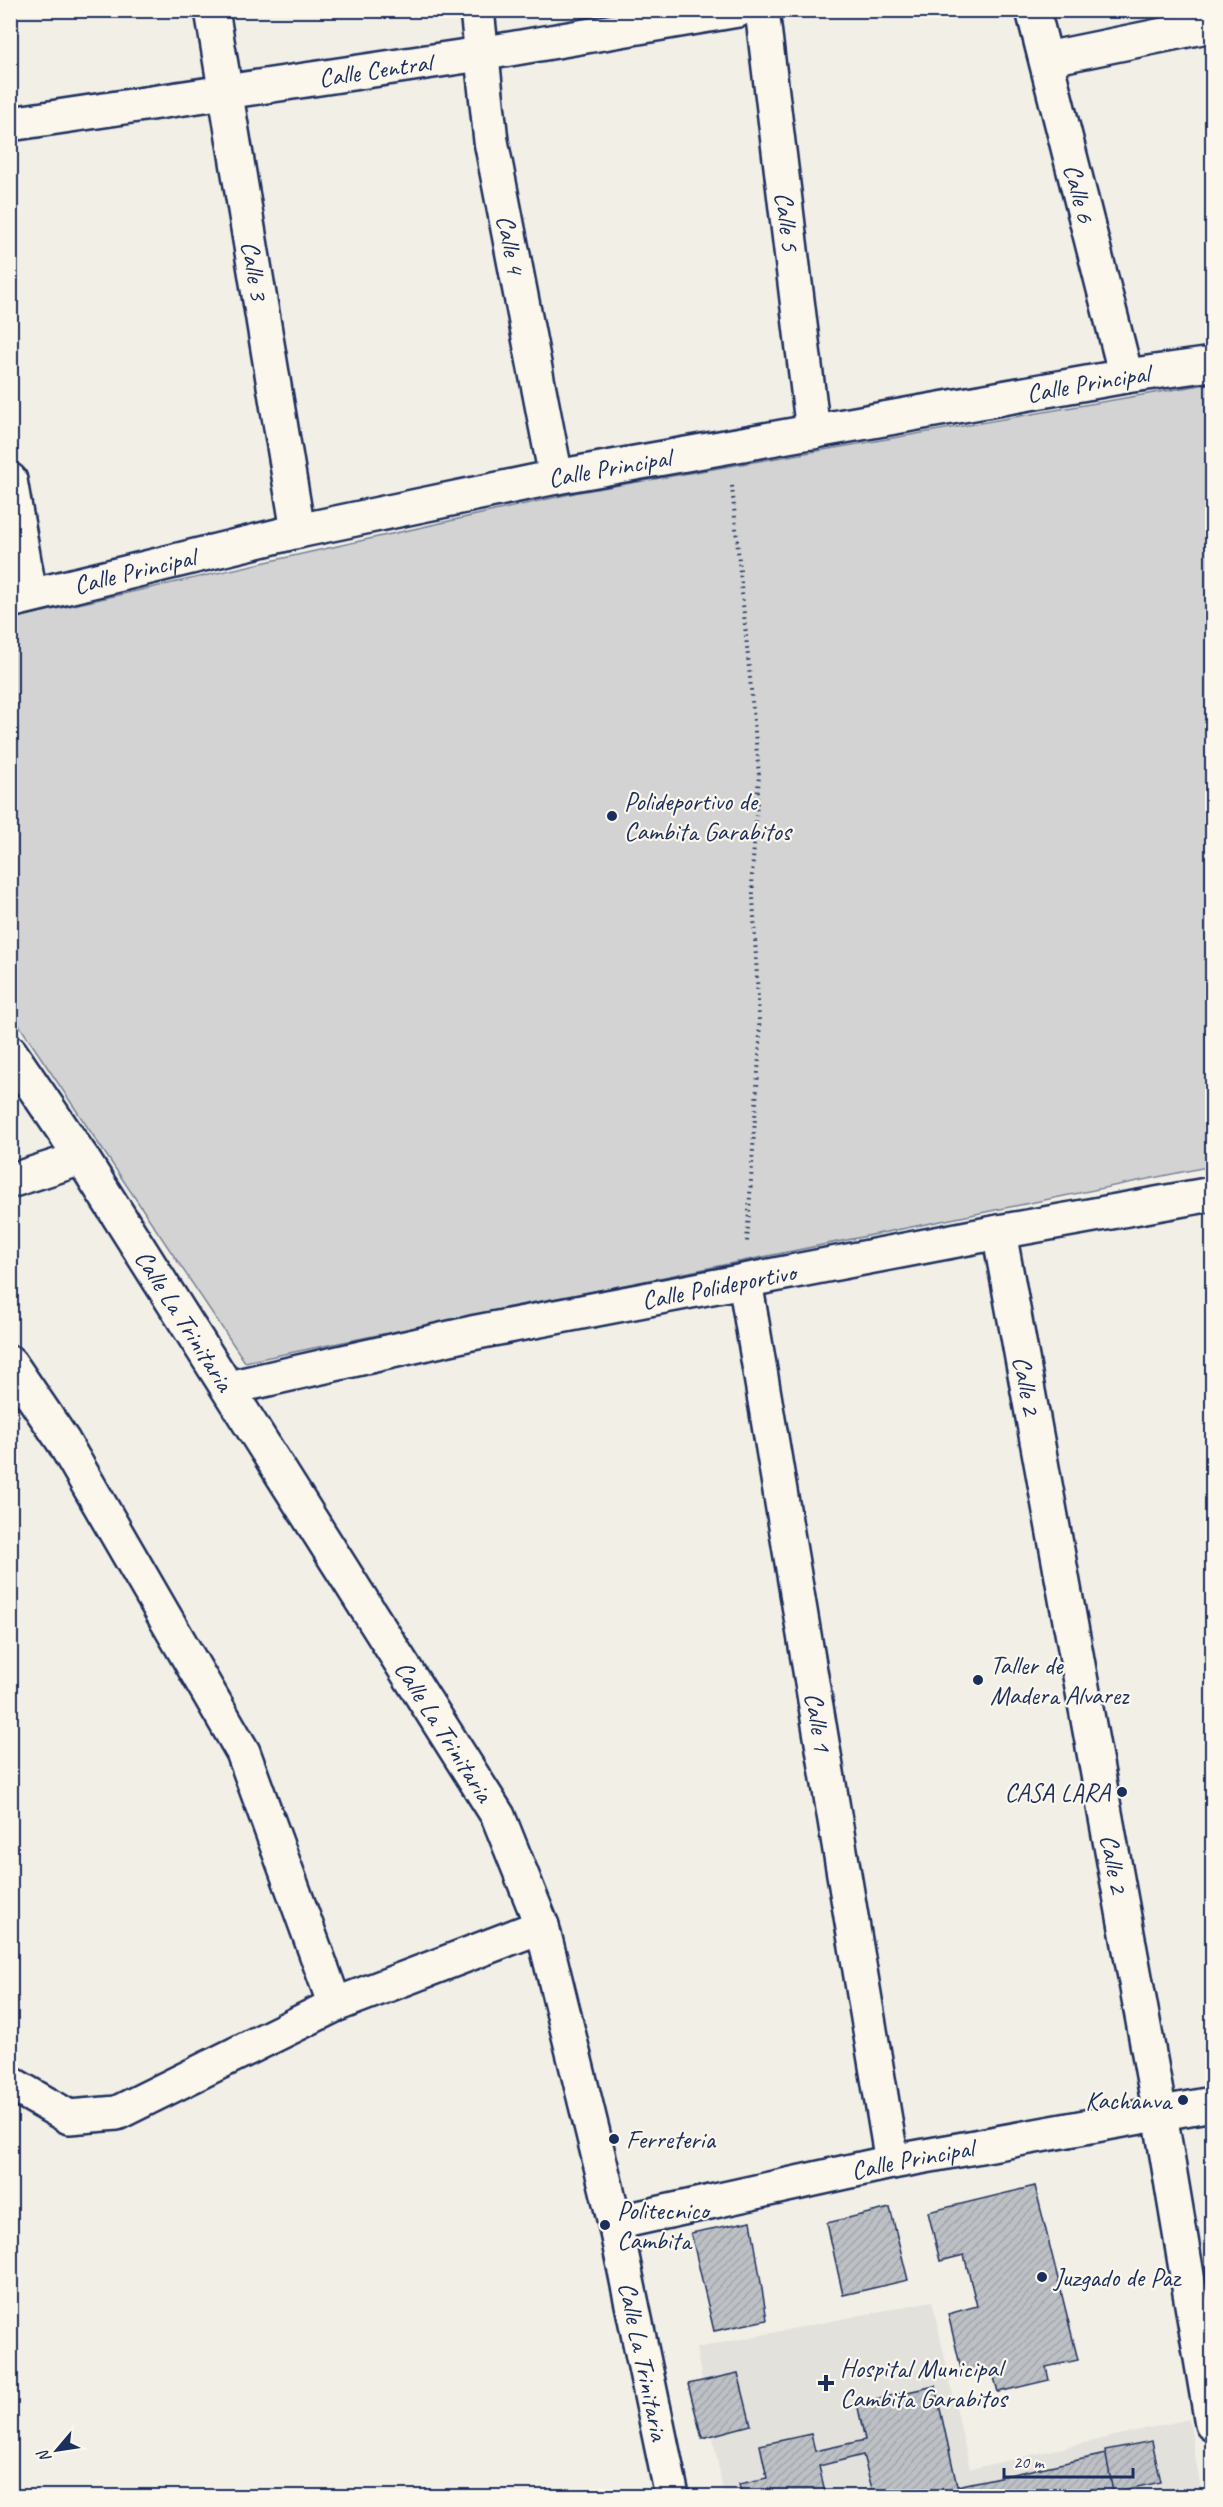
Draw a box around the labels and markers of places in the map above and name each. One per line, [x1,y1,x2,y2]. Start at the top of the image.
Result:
place label: Polideportivo de Cambita Garabitos [624,785,793,848]
marker: Polideportivo de Cambita Garabitos [605,809,619,823]
place label: Taller de Madera Alvarez [990,1649,1130,1712]
marker: Taller de Madera Alvarez [971,1673,985,1687]
place label: CASA LARA [1005,1776,1112,1809]
marker: CASA LARA [1115,1785,1129,1799]
place label: Kachanva [1085,2084,1173,2117]
marker: Kachanva [1176,2093,1190,2107]
place label: Ferreteria [626,2123,716,2156]
marker: Ferreteria [607,2132,621,2146]
place label: Politecnico Cambita [617,2194,711,2257]
marker: Politecnico Cambita [598,2218,612,2232]
place label: Juzgado de Paz [1052,2261,1183,2294]
marker: Juzgado de Paz [1035,2270,1049,2284]
place label: Hospital Municipal Cambita Garabitos [840,2352,1009,2415]
marker: Hospital Municipal Cambita Garabitos [817,2374,835,2392]

